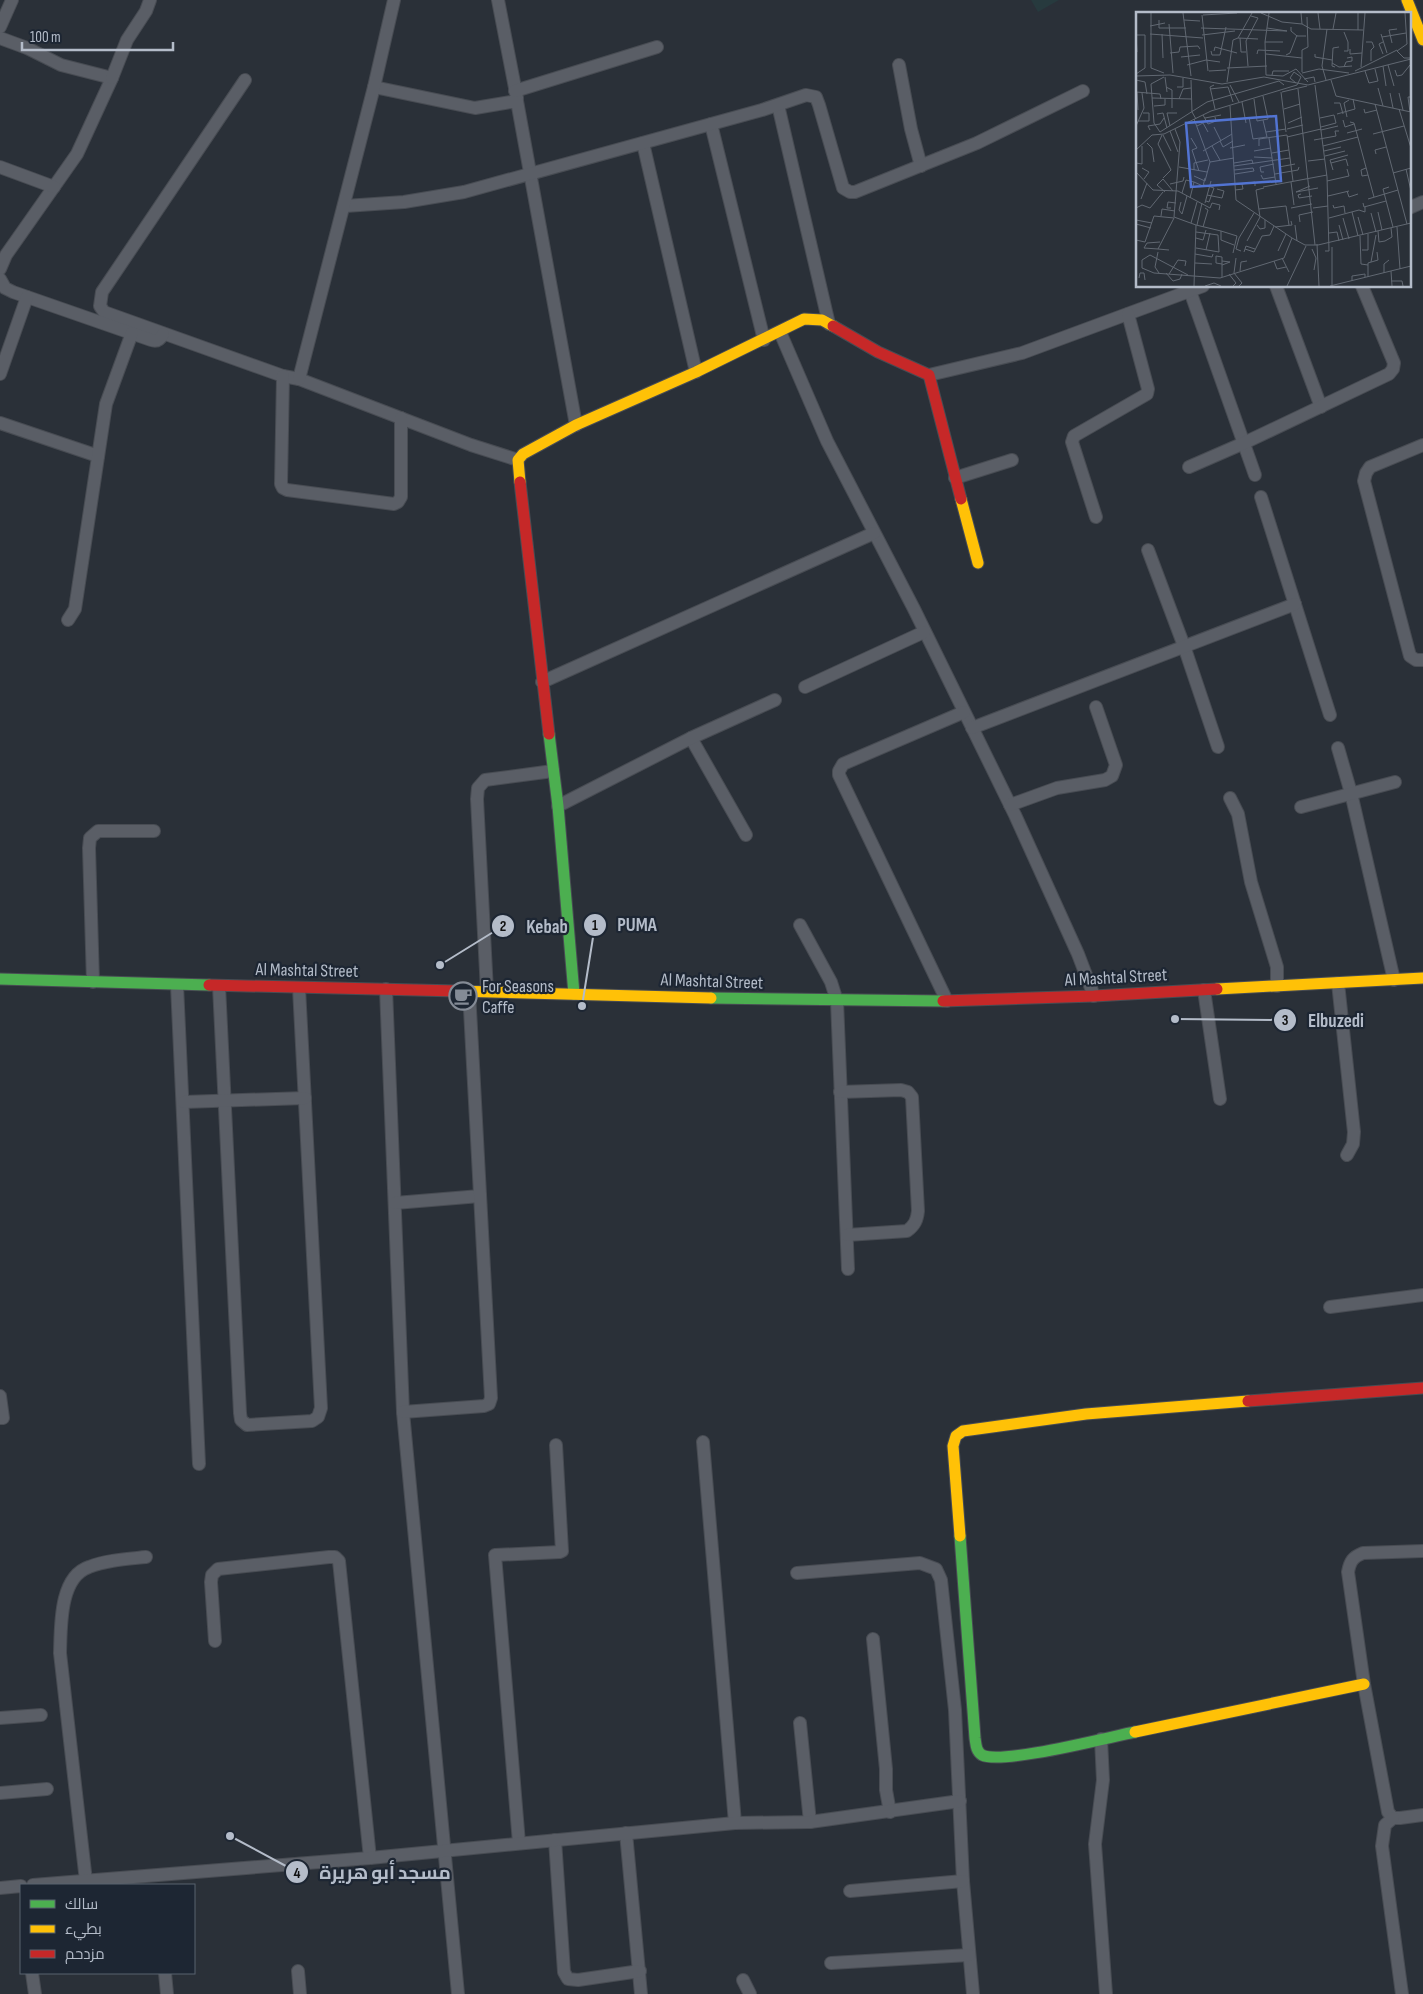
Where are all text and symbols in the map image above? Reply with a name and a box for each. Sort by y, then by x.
inset map [1136,12,1410,288]
scale bar [22,20,174,52]
text: 100 m [30,28,61,47]
callout: PUMA [582,908,667,942]
callout: Kebab [491,909,577,943]
text: PUMA [617,914,658,937]
text: Kebab [526,916,568,939]
text: 1 [592,916,598,935]
text: 2 [500,917,506,936]
street label: Al Mashtal Street [255,959,359,982]
street label: Al Mashtal Street [1063,964,1168,991]
street label: Al Mashtal Street [659,969,764,994]
place label: For Seasons Caffe [482,976,554,1018]
cafe icon: For Seasons Caffe [448,981,478,1011]
callout: Elbuzedi [1273,1003,1373,1037]
text: Elbuzedi [1308,1010,1364,1033]
text: 3 [1282,1011,1289,1030]
callout: مسجد أبو هريرة [284,1855,461,1889]
text: مسجد أبو هريرة [319,1859,451,1885]
text: 4 [294,1864,301,1883]
legend [20,1884,195,1974]
text: سالك [65,1895,98,1914]
text: بطيء [65,1920,102,1941]
text: مزدحم [65,1945,105,1964]

